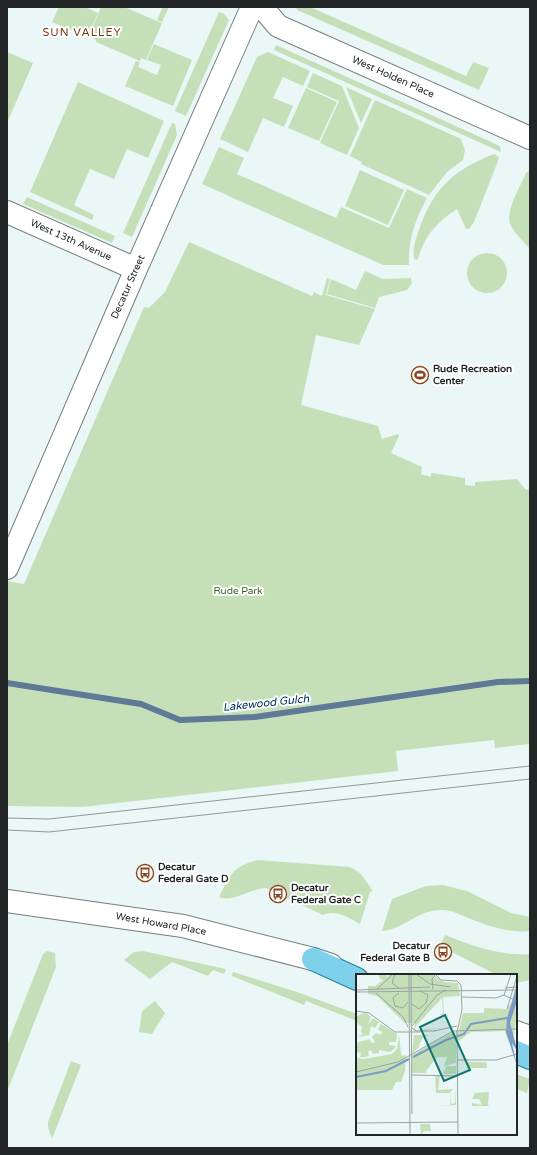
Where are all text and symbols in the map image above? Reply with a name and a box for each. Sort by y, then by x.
district label: SUN VALLEY [43,26,121,39]
street label: West Holden Place [350,53,436,101]
street label: West 13th Avenue [29,217,114,263]
street label: Decatur Street [109,253,148,321]
place label: Rude Recreation Center [433,363,512,387]
sports icon: Rude Recreation Center [410,365,430,385]
park label: Rude Park [213,585,263,597]
water label: Lakewood Gulch [222,692,310,714]
place label: Decatur Federal Gate D [158,861,229,885]
bus stop icon: Decatur Federal Gate D [135,863,155,883]
place label: Decatur Federal Gate C [291,882,361,906]
bus stop icon: Decatur Federal Gate C [268,884,288,904]
street label: West Howard Place [115,910,208,938]
place label: Decatur Federal Gate B [360,940,430,964]
bus stop icon: Decatur Federal Gate B [433,942,453,962]
inset map [356,974,517,1135]

